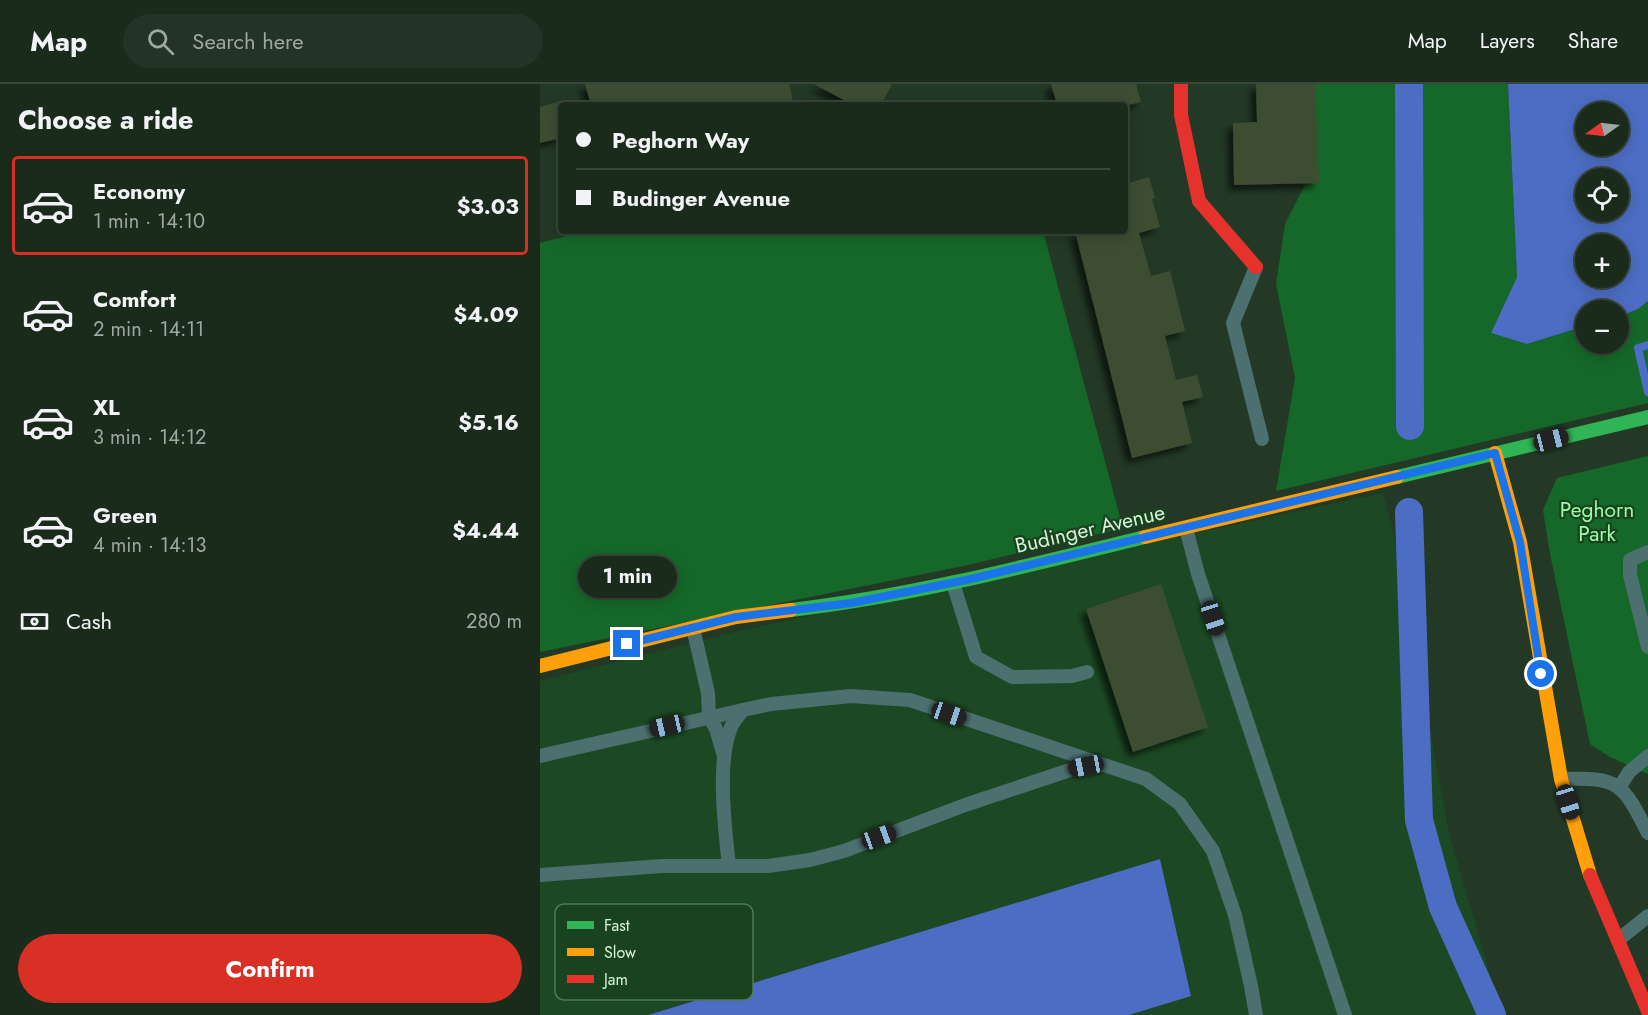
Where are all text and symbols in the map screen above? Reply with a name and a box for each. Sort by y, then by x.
search box [123,14,543,68]
text: Map [30,21,87,62]
icon: search [144,25,177,58]
text: Search here [192,25,304,57]
text: Map [1408,26,1447,56]
text: Layers [1480,26,1535,56]
text: Share [1568,26,1618,56]
text: Choose a ride [18,100,193,139]
north arrow [1575,102,1629,156]
map controls [1575,102,1629,354]
text: Peghorn Way [612,124,749,156]
button: locate [1575,168,1629,222]
text: Economy [93,175,185,207]
icon: car [21,179,75,233]
text: Budinger Avenue [612,182,790,214]
text: $3.03 [457,190,519,222]
text: 1 min · 14:10 [93,207,205,236]
button: + [1575,234,1629,288]
text: Comfort [93,283,176,315]
icon: car [21,287,75,341]
text: $4.09 [454,298,519,330]
button: − [1575,300,1629,354]
text: 2 min · 14:11 [93,315,204,344]
text: XL [93,391,120,423]
icon: car [21,395,75,449]
text: $5.16 [458,406,519,438]
text: 3 min · 14:12 [93,423,206,452]
car [1531,427,1571,453]
park label: Peghorn Park [1560,495,1634,549]
street label: Budinger Avenue [1012,497,1168,561]
text: Green [93,499,157,531]
icon: car [21,503,75,557]
text: $4.44 [452,514,519,546]
text: 4 min · 14:13 [93,531,207,560]
callout: 1 min [578,557,676,599]
text: 1 min [603,562,652,591]
car [1199,598,1227,638]
icon: cash [18,605,51,638]
text: Cash [66,605,112,637]
text: 280 m [466,607,522,636]
route end [613,630,640,657]
route start [1527,660,1554,687]
car [929,700,969,728]
car [647,713,687,739]
car [1067,754,1105,778]
car [1554,782,1582,822]
car [859,822,899,852]
legend [555,904,753,1000]
text: Fast [604,914,630,937]
button: Confirm [18,934,522,1003]
text: Slow [604,941,636,964]
text: Jam [602,968,628,991]

